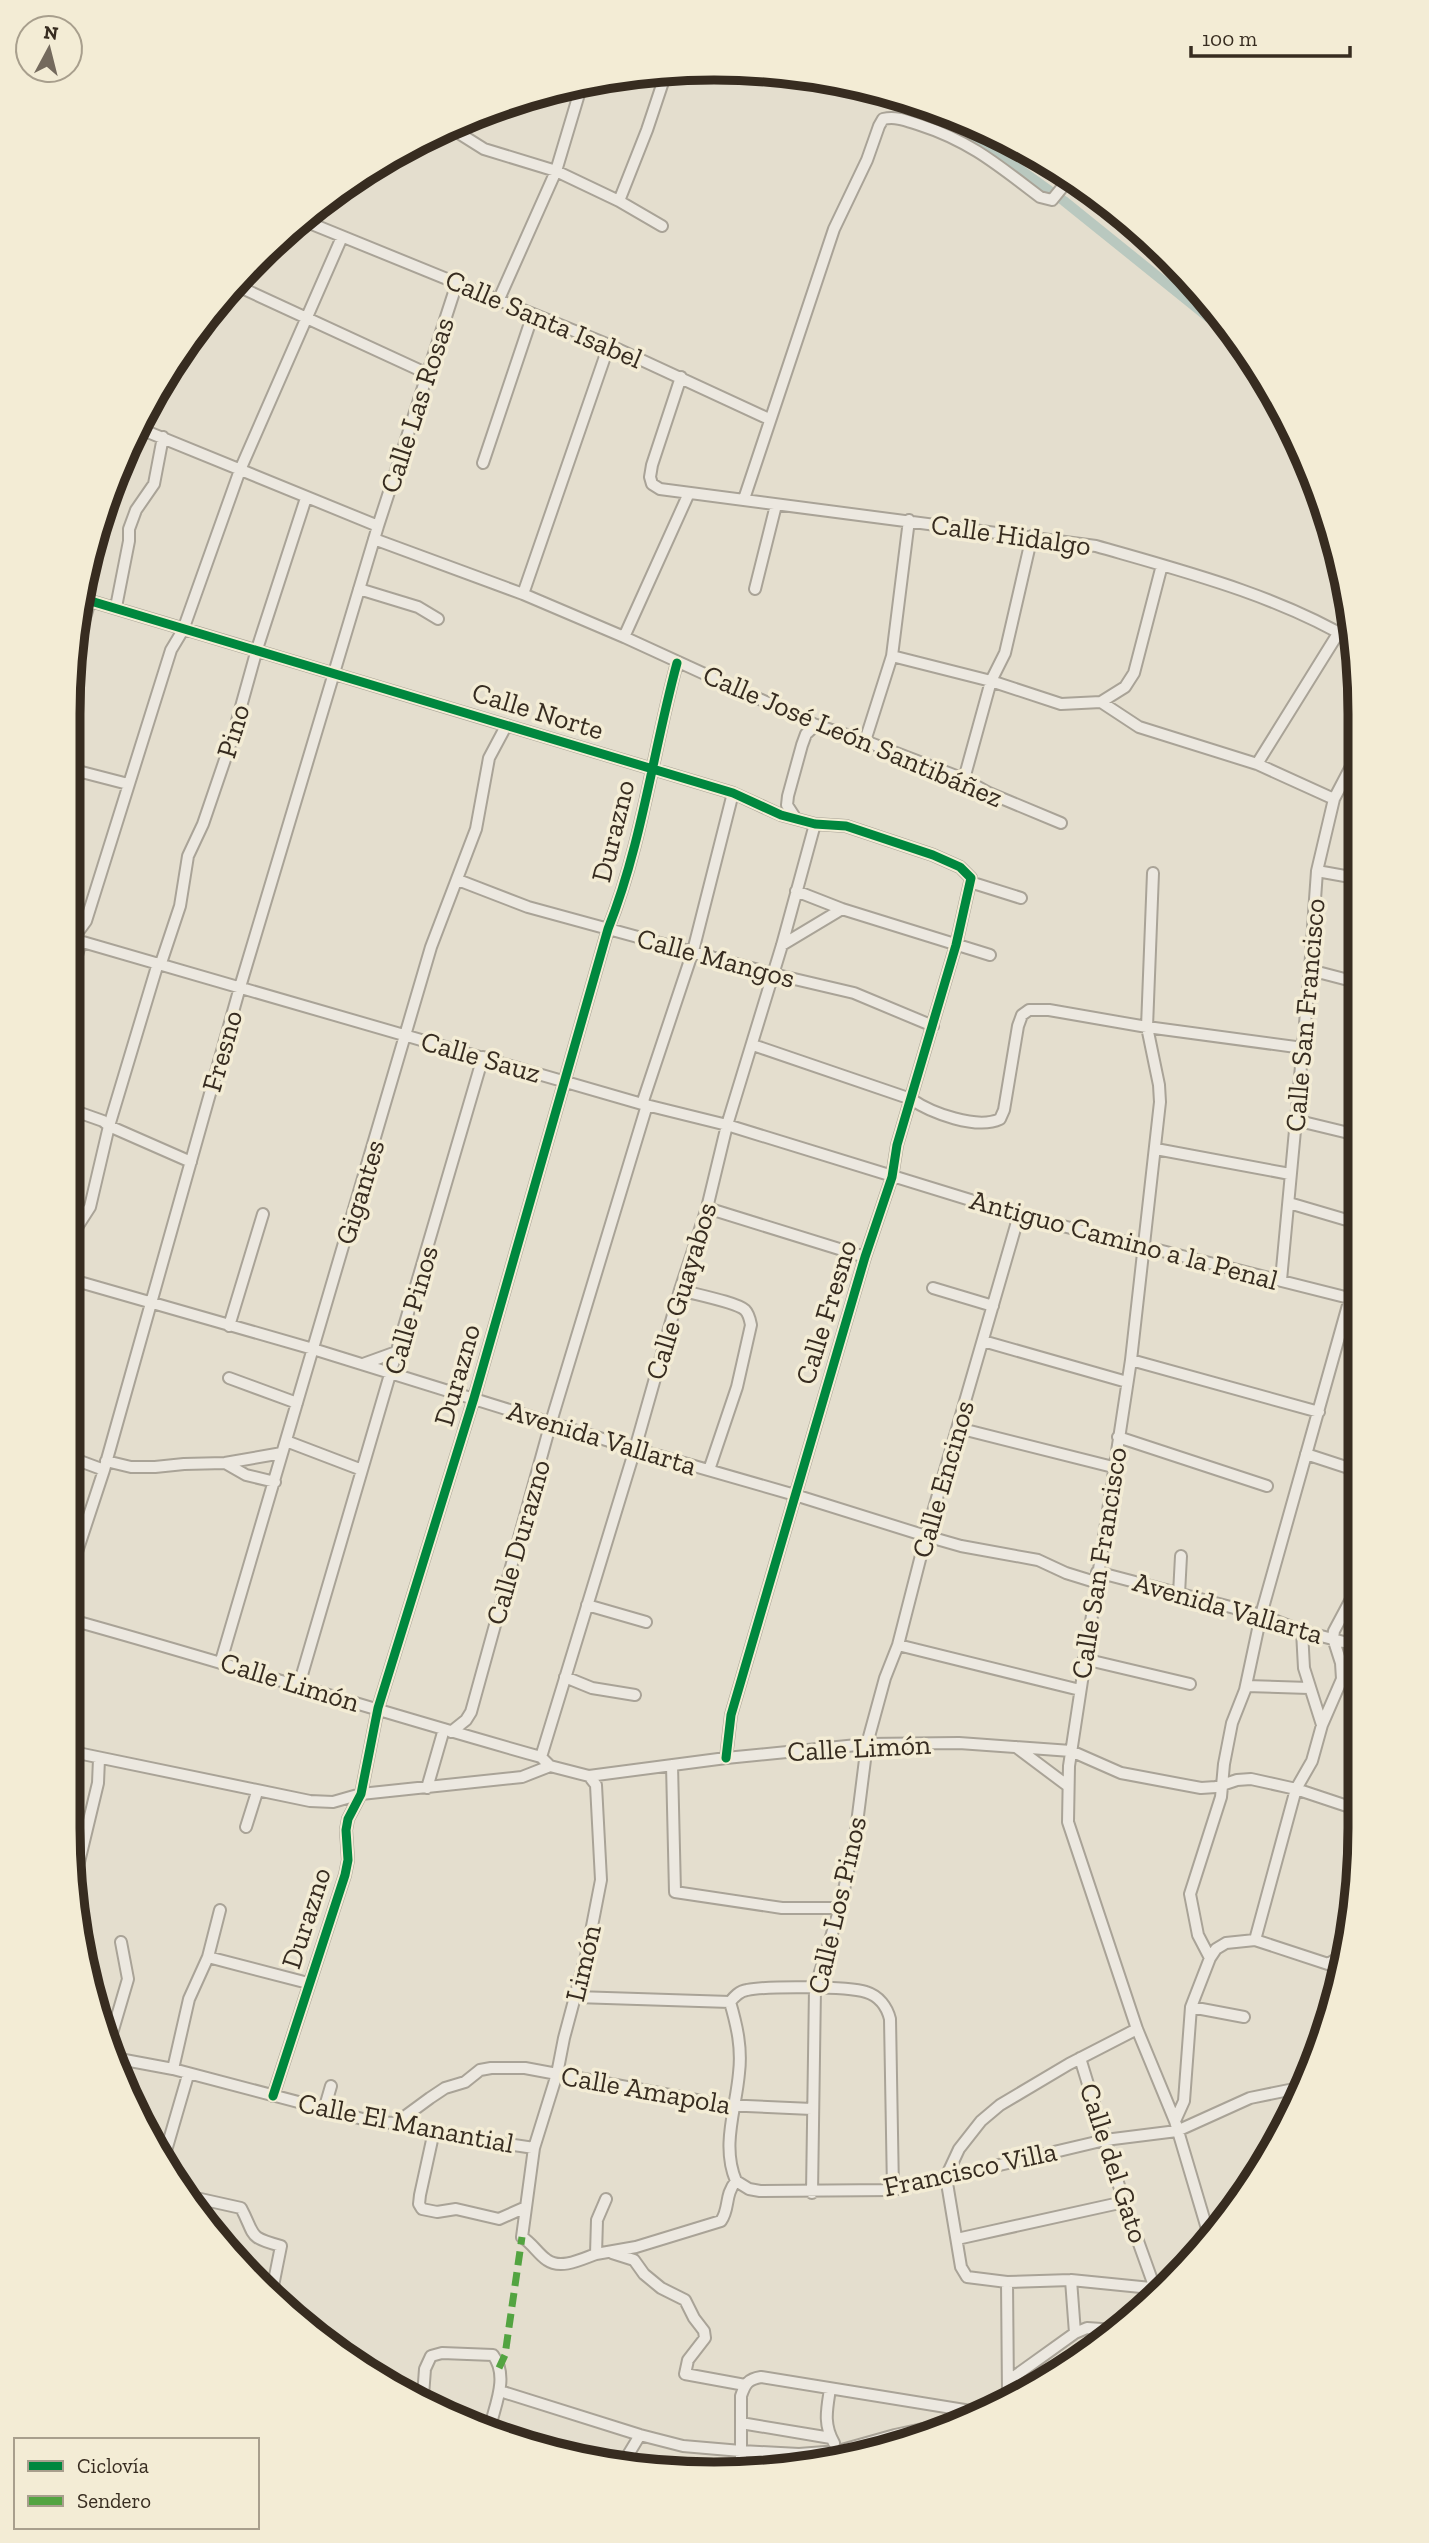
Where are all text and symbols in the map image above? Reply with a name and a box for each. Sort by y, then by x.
north arrow [14,14,84,84]
scale bar [1191,14,1350,58]
text: N [42,20,60,45]
text: 100 m [1202,26,1257,51]
street label: Calle Santa Isabel [440,263,648,375]
street label: Calle Las Rosas [373,313,461,497]
street label: Calle Hidalgo [929,507,1093,563]
street label: Calle José León Santibáñez [698,658,1008,814]
street label: Calle Norte [468,675,608,747]
street label: Pino [209,700,257,762]
street label: Durazno [584,776,642,886]
street label: Calle San Francisco [1278,897,1332,1133]
street label: Calle Mangos [633,921,799,995]
street label: Fresno [195,1006,249,1096]
street label: Calle Sauz [417,1024,545,1090]
street label: Gigantes [328,1136,392,1248]
street label: Antiguo Camino a la Penal [966,1183,1282,1297]
street label: Calle Guayabos [638,1198,724,1384]
street label: Calle Fresno [788,1236,864,1388]
street label: Calle Pinos [377,1242,445,1378]
street label: Durazno [427,1320,487,1430]
street label: Avenida Vallarta [503,1394,701,1483]
street label: Calle Encinos [905,1397,981,1561]
street label: Calle San Francisco [1064,1445,1134,1681]
street label: Calle Durazno [479,1456,557,1628]
street label: Avenida Vallarta [1129,1565,1327,1651]
street label: Calle Limón [216,1645,364,1719]
street label: Calle Limón [786,1728,932,1768]
street label: Calle Los Pinos [801,1813,873,1997]
street label: Durazno [274,1863,338,1973]
street label: Limón [558,1921,608,2005]
street label: Calle Amapola [559,2059,734,2121]
street label: Calle del Gato [1073,2079,1155,2247]
street label: Calle El Manantial [295,2086,517,2160]
street label: Francisco Villa [880,2134,1060,2203]
legend [14,2438,259,2529]
text: Ciclovía [77,2453,149,2478]
text: Sendero [77,2488,151,2513]

